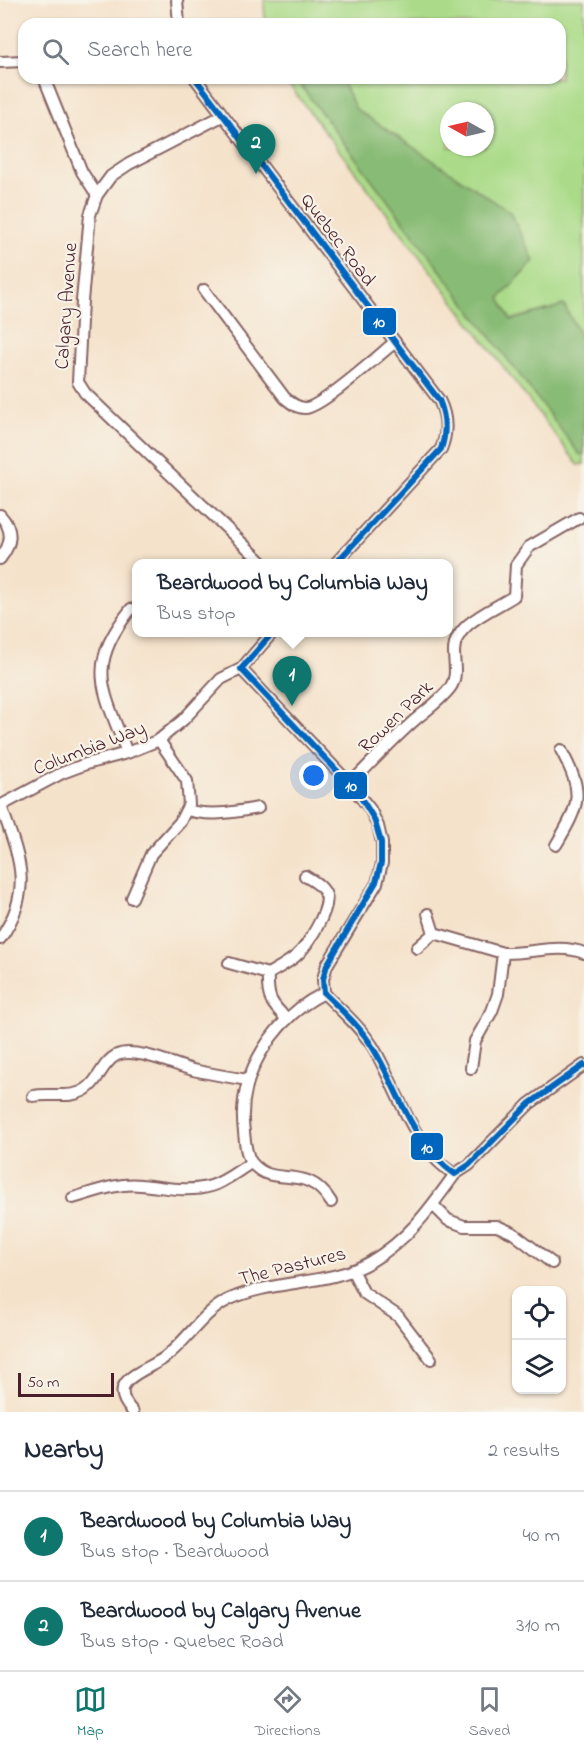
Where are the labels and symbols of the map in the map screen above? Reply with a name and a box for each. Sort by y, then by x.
north arrow [440,102,494,156]
pin: 2 [236,124,276,174]
street label: Quebec Road [292,188,382,293]
street label: Calgary Avenue [49,242,87,371]
line badge: 10 [362,307,397,336]
text: 10 [373,311,385,335]
pin: 1 [272,656,312,706]
street label: Rowen Park [353,674,441,761]
street label: Columbia Way [29,715,150,784]
your location [299,761,328,790]
line badge: 10 [333,771,368,800]
text: 10 [345,775,357,799]
line badge: 10 [410,1132,444,1161]
text: 10 [421,1137,433,1161]
street label: The Pastures [236,1240,349,1295]
scale bar [18,1370,114,1398]

